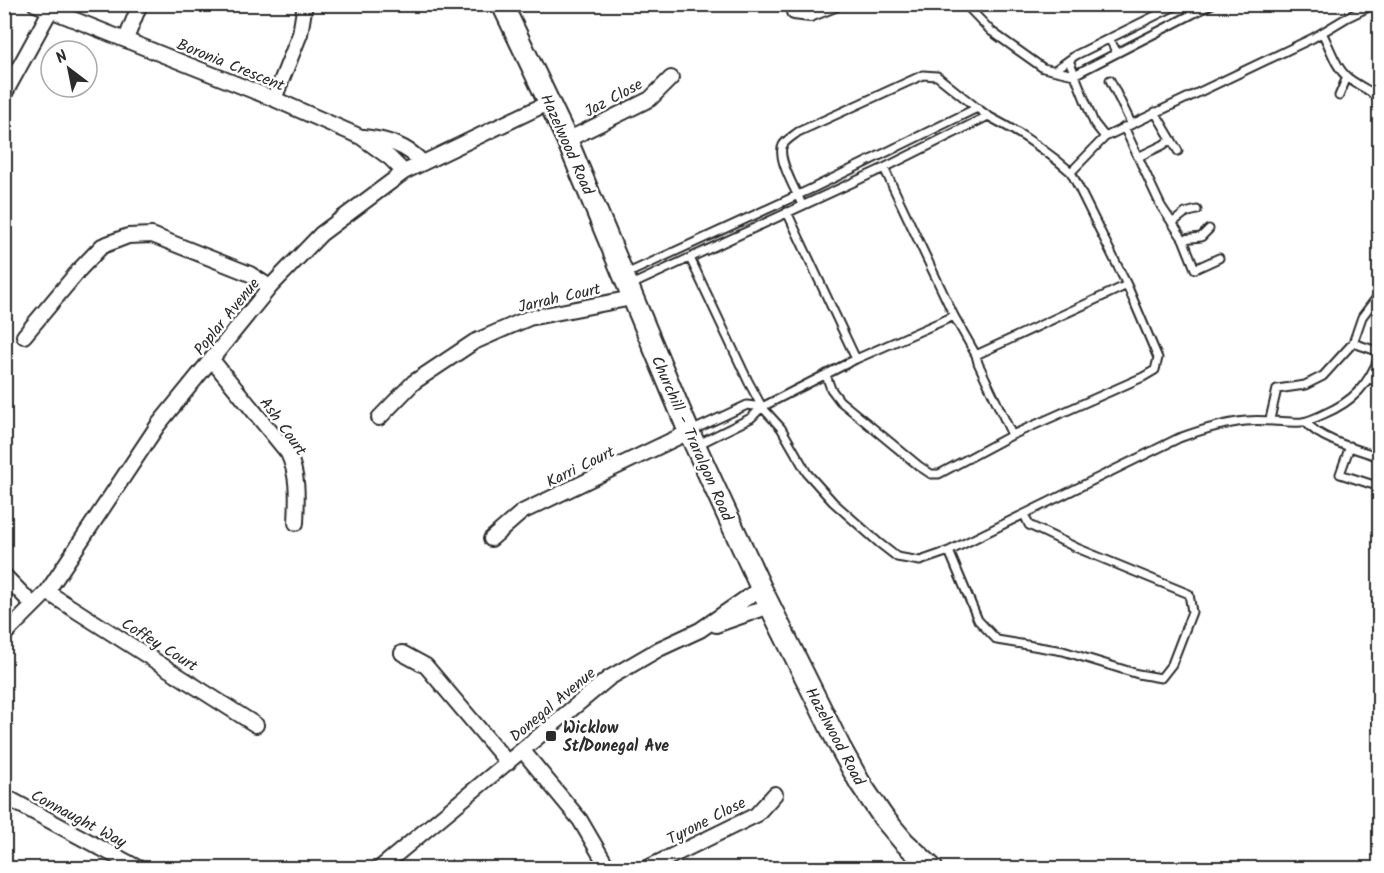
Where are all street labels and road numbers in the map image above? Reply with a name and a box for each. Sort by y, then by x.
street label: Boronia Crescent [173,32,289,99]
street label: Jaz Close [580,72,647,124]
street label: Hazelwood Road [533,90,600,200]
street label: Poplar Avenue [188,273,266,361]
street label: Jarrah Court [516,277,604,320]
street label: Churchill - Traralgon Road [644,352,740,526]
street label: Ash Court [253,392,313,462]
street label: Karri Court [542,440,620,495]
street label: Coffey Court [116,612,203,679]
street label: Donegal Avenue [504,662,602,749]
street label: Hazelwood Road [798,683,872,791]
street label: Connaught Way [26,784,131,855]
street label: Tyrone Close [663,791,750,852]

